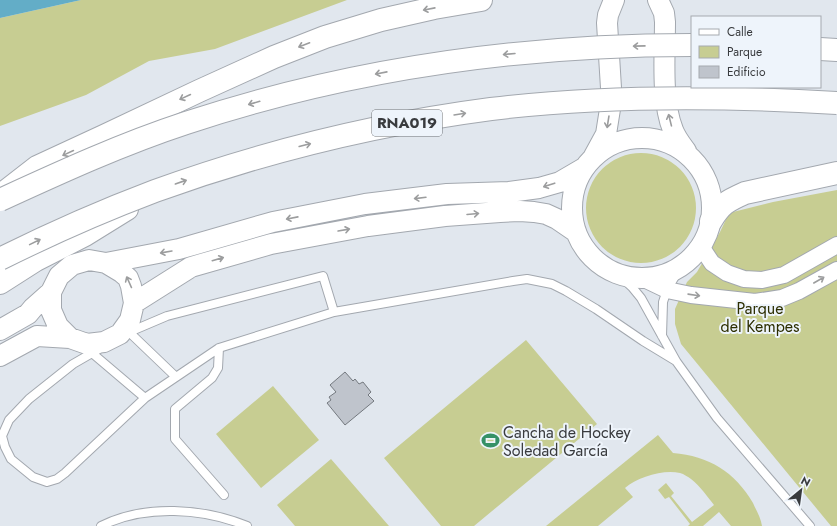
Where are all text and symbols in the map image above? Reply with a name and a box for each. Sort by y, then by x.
one-way arrow [423,5,436,13]
legend [691,16,821,88]
text: Calle [727,23,753,41]
one-way arrow [299,42,311,50]
one-way arrow [633,42,646,50]
text: Parque [727,43,762,61]
one-way arrow [503,51,516,58]
text: Edificio [727,63,766,81]
one-way arrow [375,70,388,78]
one-way arrow [180,94,192,101]
one-way arrow [248,100,261,107]
road number: RNA019 [372,110,442,136]
one-way arrow [453,110,466,118]
one-way arrow [666,114,673,127]
one-way arrow [604,115,612,128]
one-way arrow [299,140,312,148]
one-way arrow [62,150,74,157]
one-way arrow [174,178,187,185]
one-way arrow [543,182,556,189]
one-way arrow [414,194,427,201]
one-way arrow [466,210,479,218]
one-way arrow [286,214,299,222]
one-way arrow [337,226,350,234]
one-way arrow [29,238,41,245]
one-way arrow [160,248,173,256]
one-way arrow [211,255,224,262]
one-way arrow [812,276,824,284]
one-way arrow [125,277,132,289]
one-way arrow [687,291,700,299]
park label: Parque del Kempes [721,297,799,338]
place label: Cancha de Hockey Soledad García [503,421,631,462]
sports icon: Cancha de Hockey Soledad García [480,431,500,451]
north arrow [781,470,821,510]
text: N [798,472,814,490]

